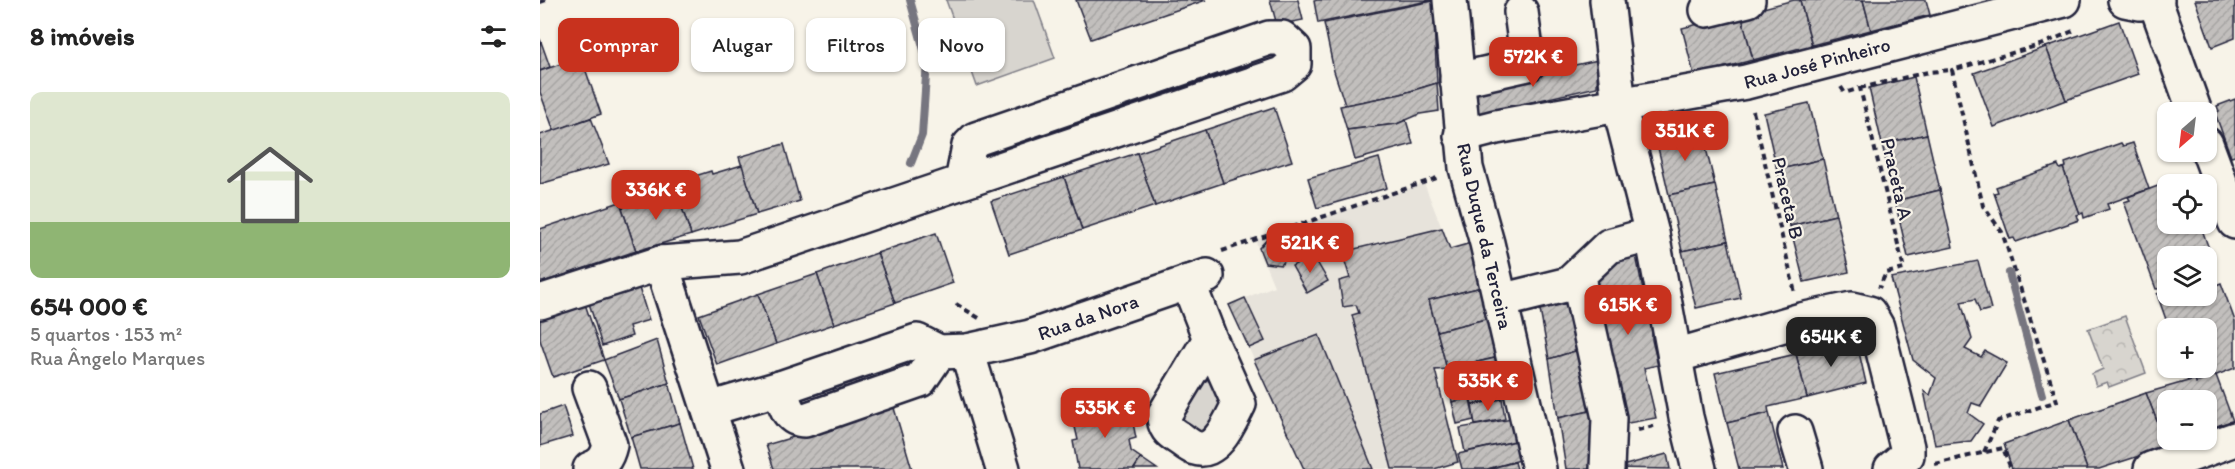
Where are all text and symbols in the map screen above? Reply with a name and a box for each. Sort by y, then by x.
chip: Comprar [558,18,679,72]
chip: Alugar [691,18,794,72]
chip: Filtros [806,18,906,72]
chip: Novo [918,18,1005,72]
text: 8 imóveis [30,20,135,52]
icon: filters [477,20,510,53]
street label: Rua José Pinheiro [1741,32,1893,94]
pin: 572K € [1484,37,1582,88]
text: 572K € [1503,44,1563,68]
north arrow [2157,102,2217,162]
map controls [2157,102,2217,450]
pin: 351K € [1636,111,1734,162]
text: 351K € [1655,118,1715,142]
icon: home [216,131,324,239]
street label: Praceta A [1876,136,1918,223]
street label: Rua Duque da Terceira [1452,140,1518,332]
street label: Praceta B [1767,155,1809,242]
pin: 336K € [607,170,705,221]
button: locate [2157,174,2217,234]
text: 336K € [625,177,687,201]
pin: 521K € [1261,223,1359,274]
text: 521K € [1281,230,1340,254]
button: layers [2157,246,2217,306]
pin: 615K € [1579,285,1677,336]
street label: Rua da Nora [1035,289,1141,345]
text: 654 000 € [30,290,148,322]
text: 615K € [1598,292,1658,316]
pin: 654K € [1782,317,1880,368]
button: + [2157,318,2217,378]
text: 5 quartos · 153 m² [30,322,182,346]
text: 654K € [1800,324,1862,348]
text: Rua Ângelo Marques [30,346,205,370]
pin: 535K € [1439,361,1537,412]
text: 535K € [1458,368,1518,392]
pin: 535K € [1056,388,1154,439]
button: − [2157,390,2217,450]
text: 535K € [1075,395,1135,419]

